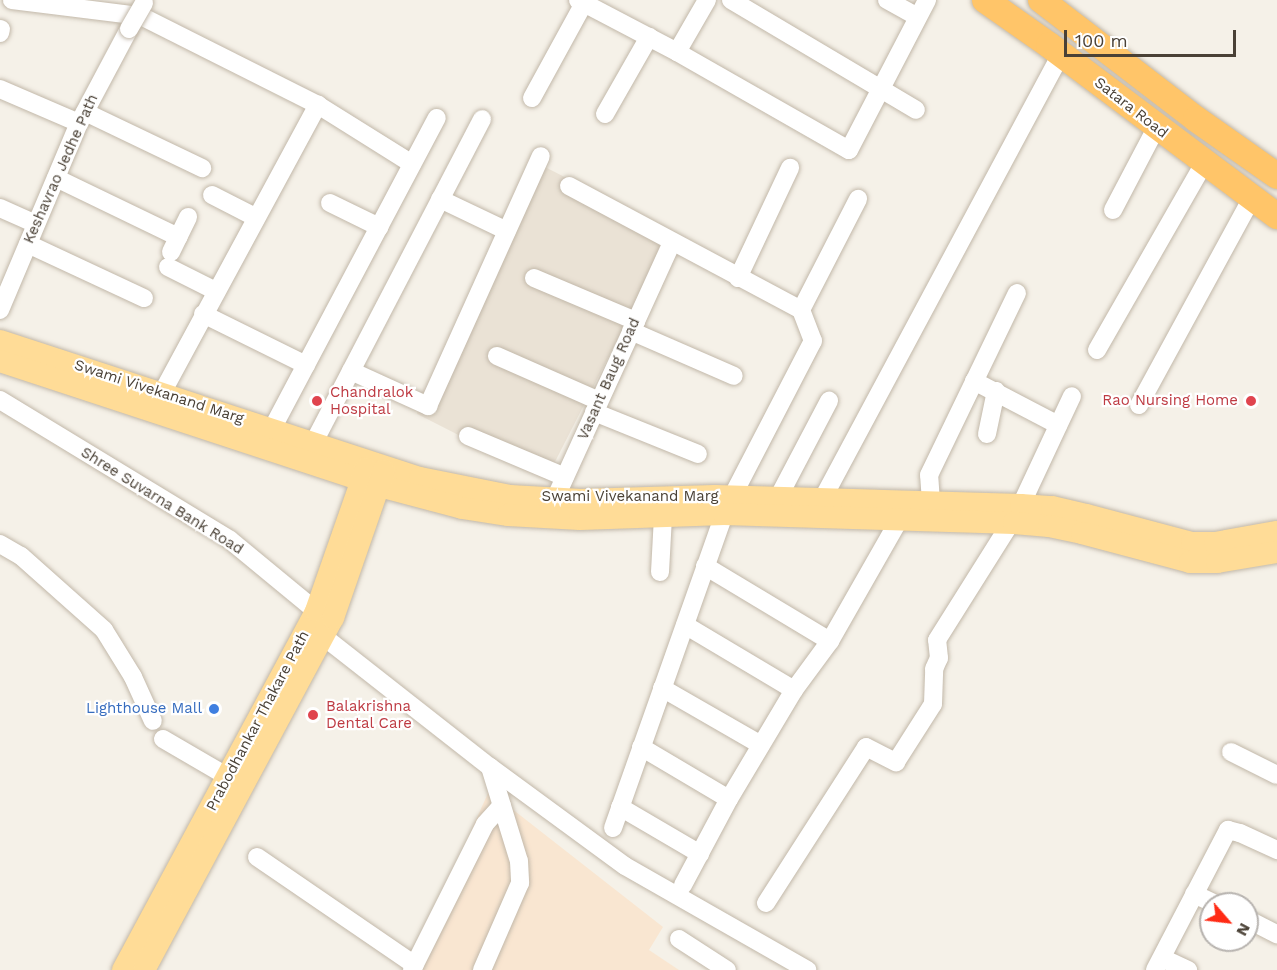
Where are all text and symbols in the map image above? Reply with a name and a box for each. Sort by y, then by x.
scale bar [1067,18,1240,56]
text: 100 m [1075,30,1128,51]
street label: Satara Road [1091,74,1171,142]
street label: Keshavrao Jedhe Path [20,91,102,247]
street label: Vasant Baug Road [574,315,644,443]
street label: Swami Vivekanand Marg [72,356,246,428]
place label: Chandralok Hospital [330,383,413,418]
marker: Chandralok Hospital [308,392,326,410]
place label: Rao Nursing Home [1102,392,1238,410]
marker: Rao Nursing Home [1242,392,1260,410]
street label: Shree Suvarna Bank Road [77,443,247,559]
street label: Swami Vivekanand Marg [541,488,719,506]
street label: Prabodhankar Thakare Path [203,627,313,815]
place label: Balakrishna Dental Care [326,697,412,732]
place label: Lighthouse Mall [86,700,202,718]
marker: Lighthouse Mall [207,702,221,716]
marker: Balakrishna Dental Care [304,706,322,724]
north arrow [1199,892,1259,952]
text: N [1232,920,1255,939]

